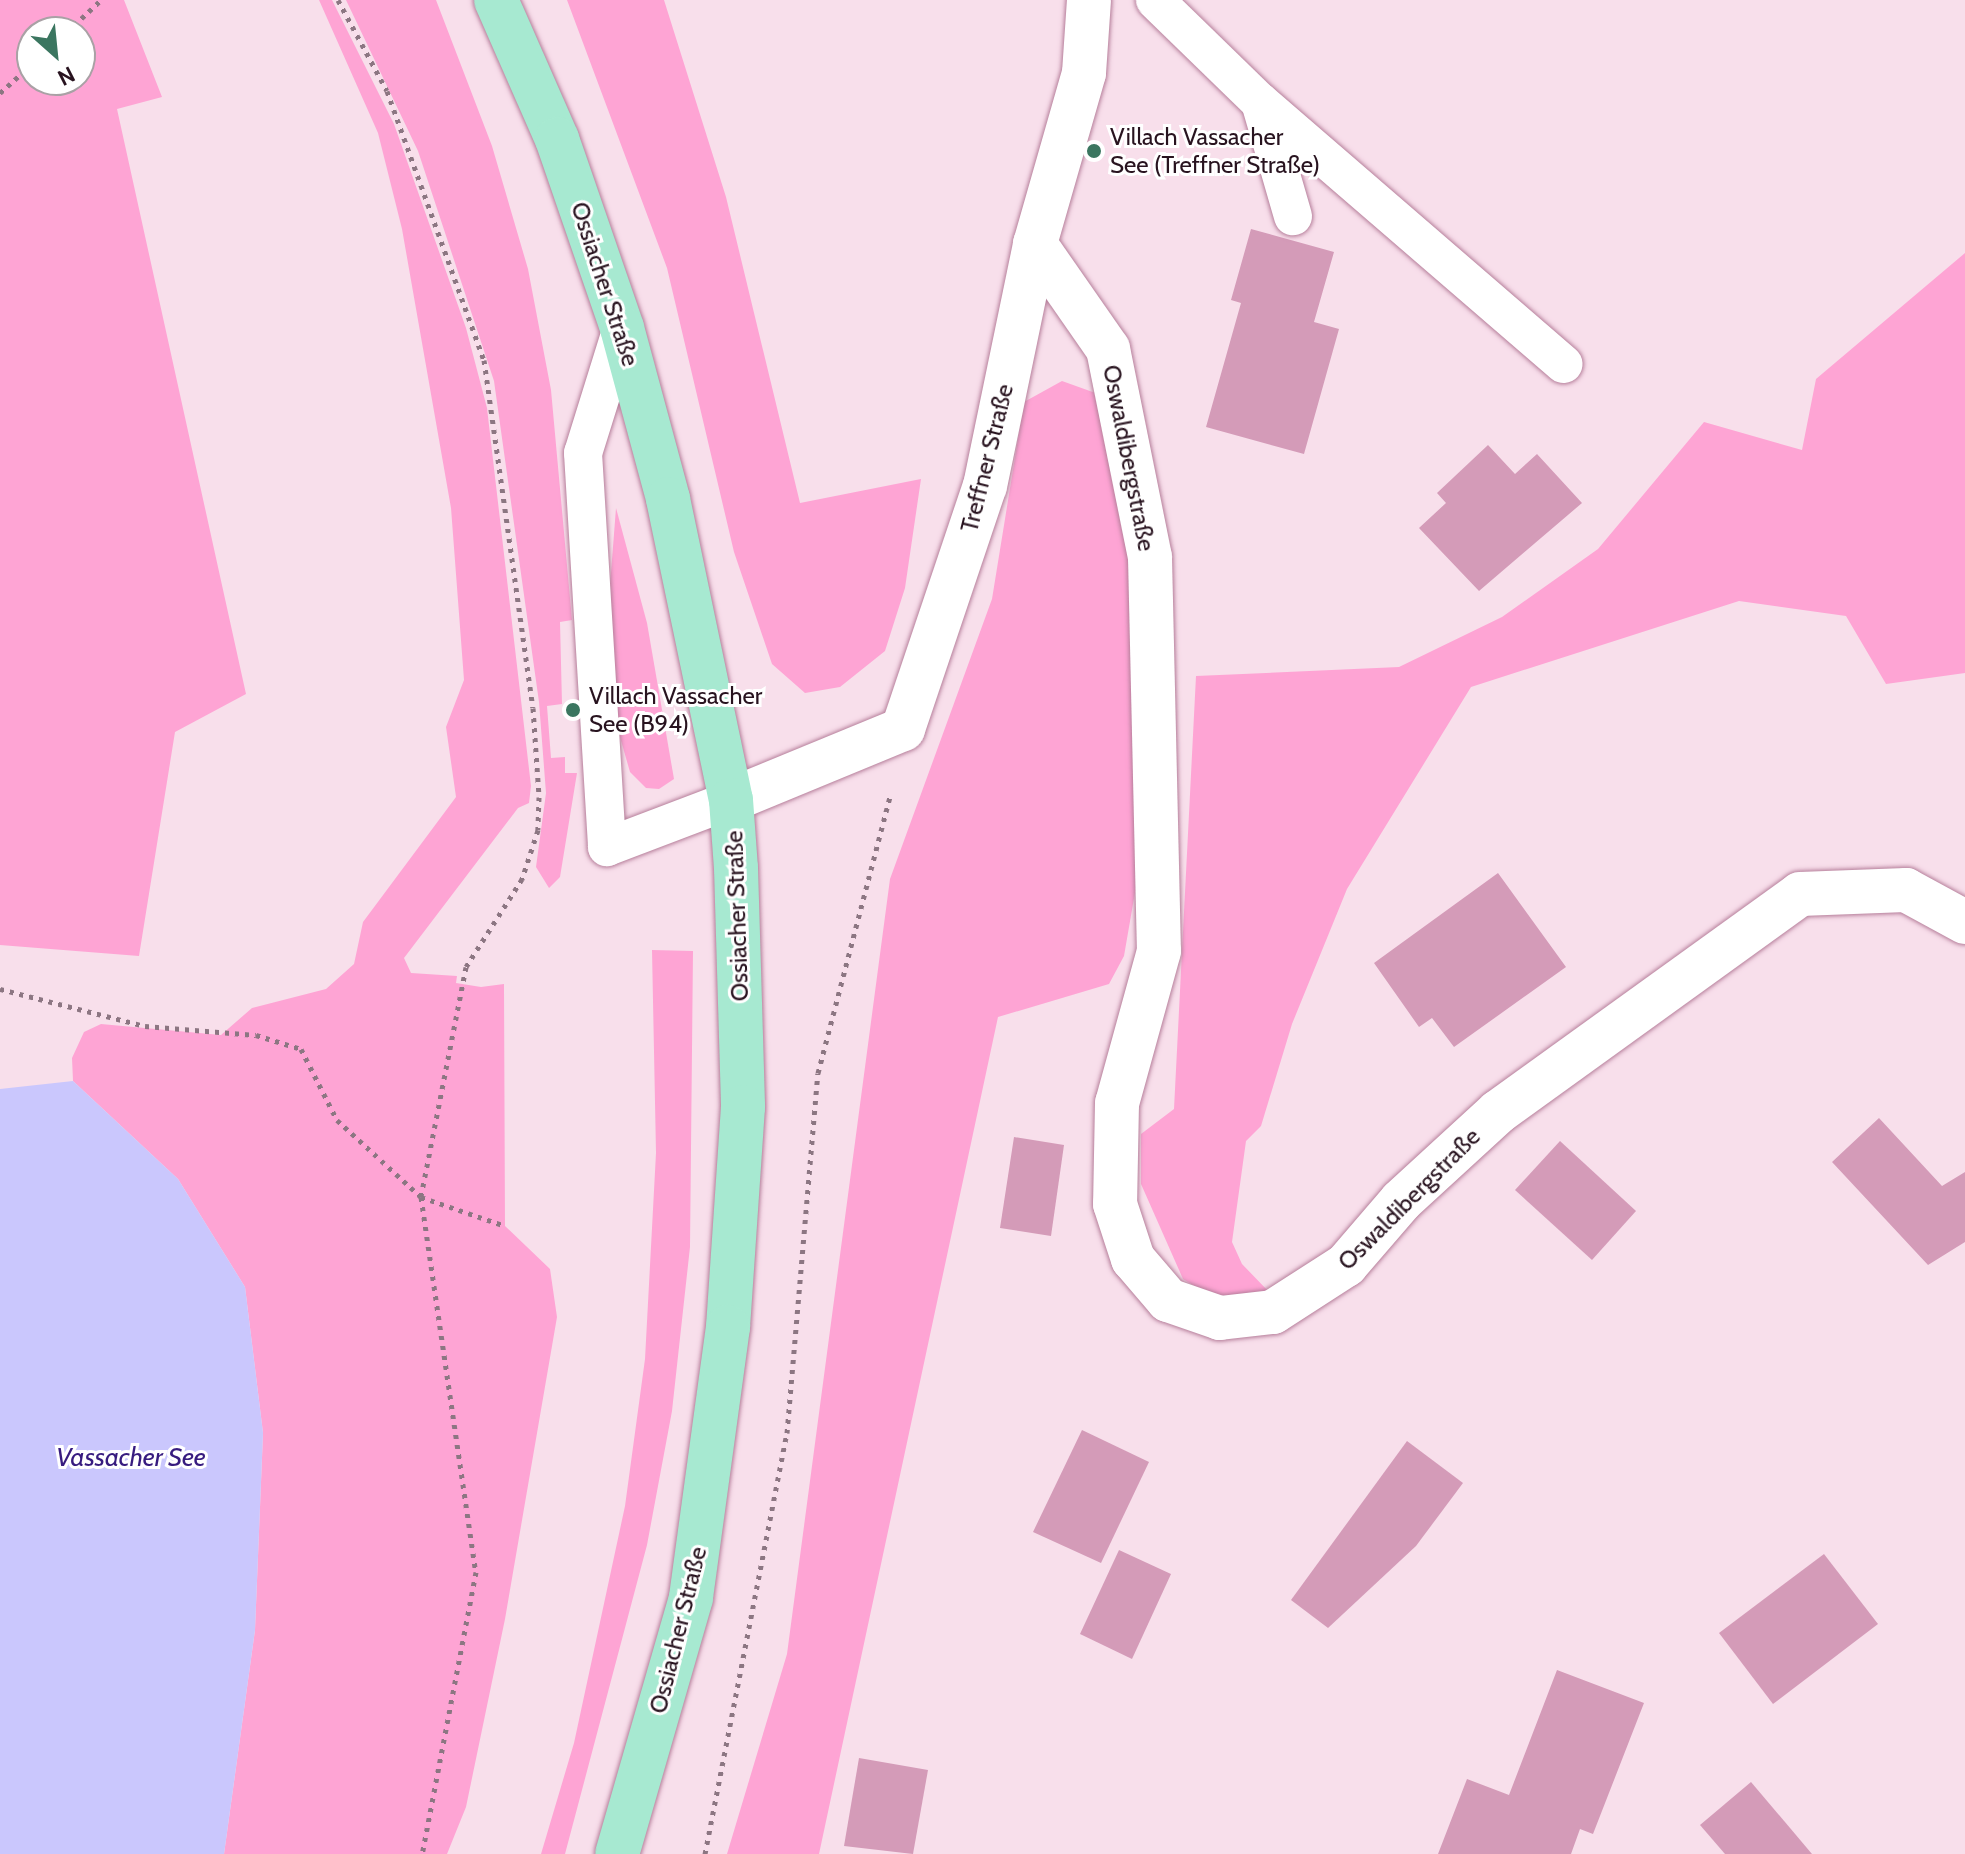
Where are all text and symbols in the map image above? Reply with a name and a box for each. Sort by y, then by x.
north arrow [16,16,96,96]
text: N [53,60,79,92]
place label: Villach Vassacher See (Treffner Straße) [1110,123,1320,179]
marker: Villach Vassacher See (Treffner Straße) [1085,142,1103,160]
street label: Ossiacher Straße [565,198,645,370]
street label: Oswaldibergstraße [1097,362,1161,554]
street label: Treffner Straße [955,381,1019,535]
place label: Villach Vassacher See (B94) [589,682,762,738]
marker: Villach Vassacher See (B94) [564,701,582,719]
street label: Ossiacher Straße [720,830,754,1002]
street label: Oswaldibergstraße [1332,1122,1486,1276]
water label: Vassacher See [56,1442,206,1474]
street label: Ossiacher Straße [643,1544,713,1716]

